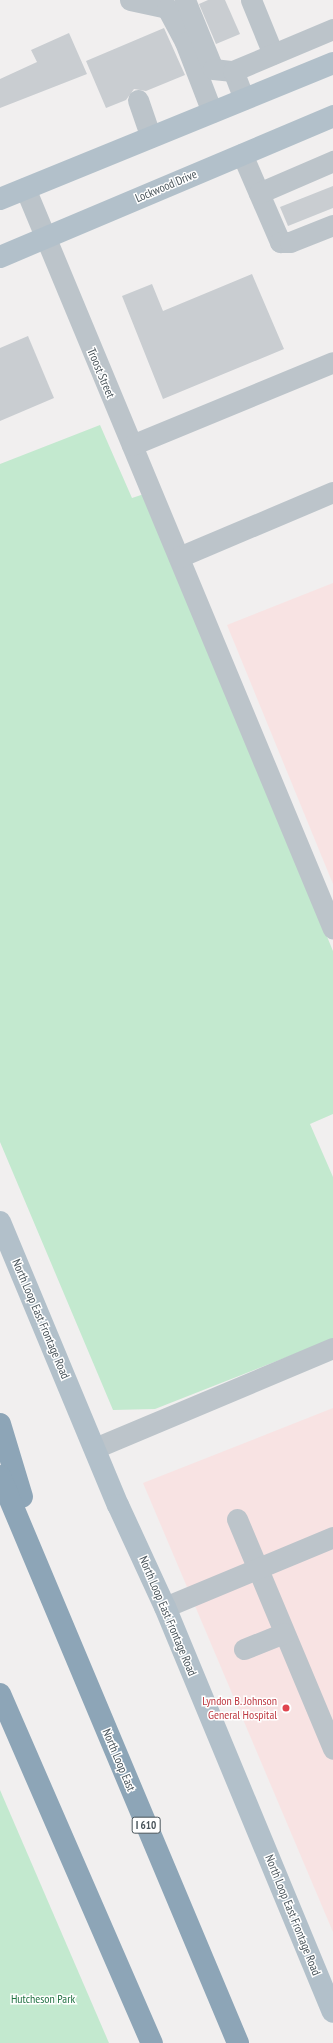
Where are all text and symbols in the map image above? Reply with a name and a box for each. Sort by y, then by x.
street label: Lockwood Drive [133,167,199,205]
street label: Troost Street [84,346,118,400]
street label: North Loop East Frontage Road [9,1257,73,1381]
street label: North Loop East Frontage Road [136,1554,200,1678]
place label: Lyndon B. Johnson General Hospital [202,1694,277,1722]
marker: Lyndon B. Johnson General Hospital [280,1702,292,1714]
street label: North Loop East [99,1727,139,1793]
road number: I 610 [131,1816,161,1834]
street label: North Loop East Frontage Road [262,1853,324,1977]
park label: Hutcheson Park [11,1992,75,2006]

